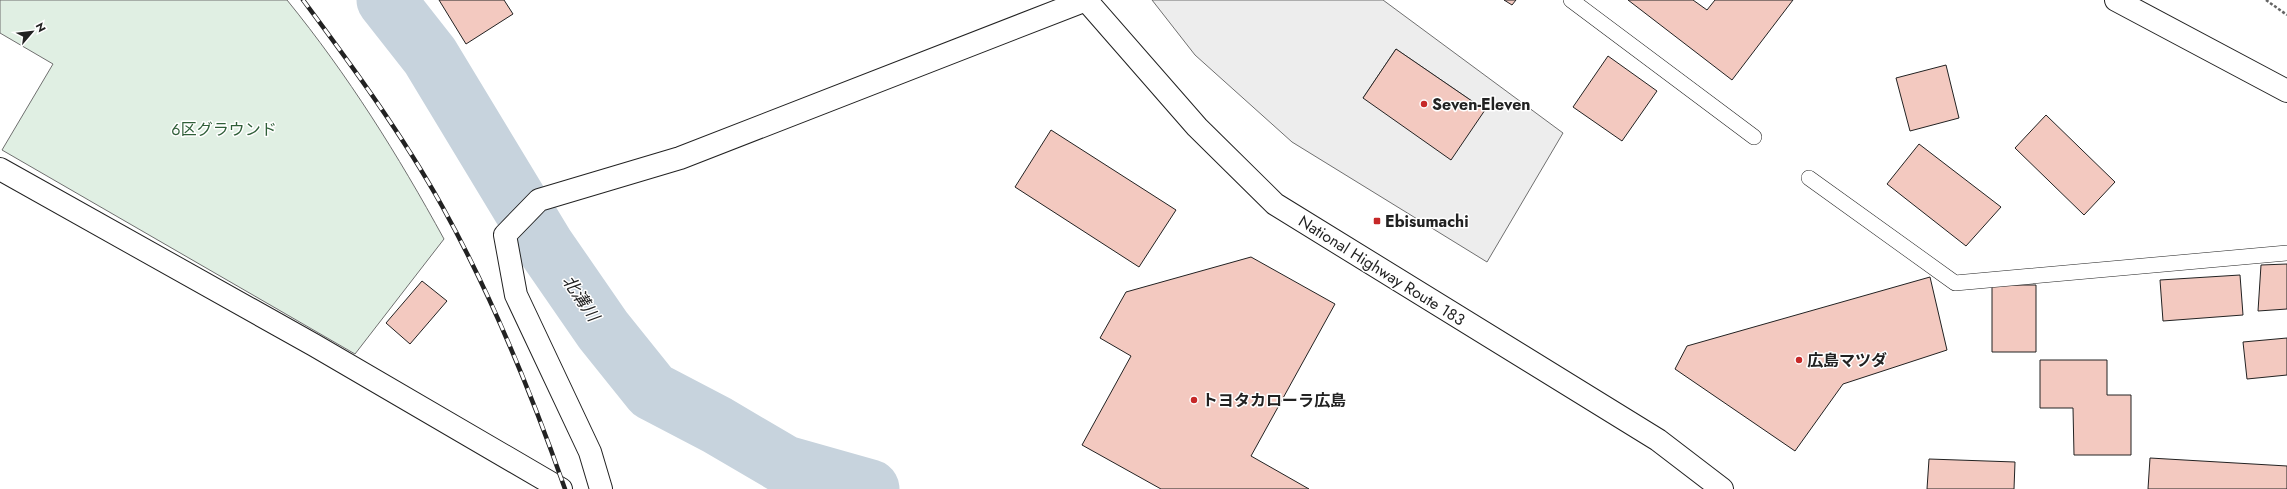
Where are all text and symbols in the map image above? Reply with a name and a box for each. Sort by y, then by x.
north arrow [12,12,52,52]
text: N [32,20,50,35]
place label: Seven-Eleven [1432,93,1531,116]
marker: Seven-Eleven [1419,99,1429,109]
park label: ６区グラウンド [171,118,277,141]
street label: National Highway Route 183 [1294,210,1470,331]
place label: Ebisumachi [1385,210,1469,233]
marker: Ebisumachi [1372,216,1382,226]
water label: 北溝川 [557,270,606,328]
place label: 広島マツダ [1807,349,1887,372]
marker: 広島マツダ [1794,355,1804,365]
place label: トヨタカローラ広島 [1202,389,1346,412]
marker: トヨタカローラ広島 [1189,395,1199,405]

